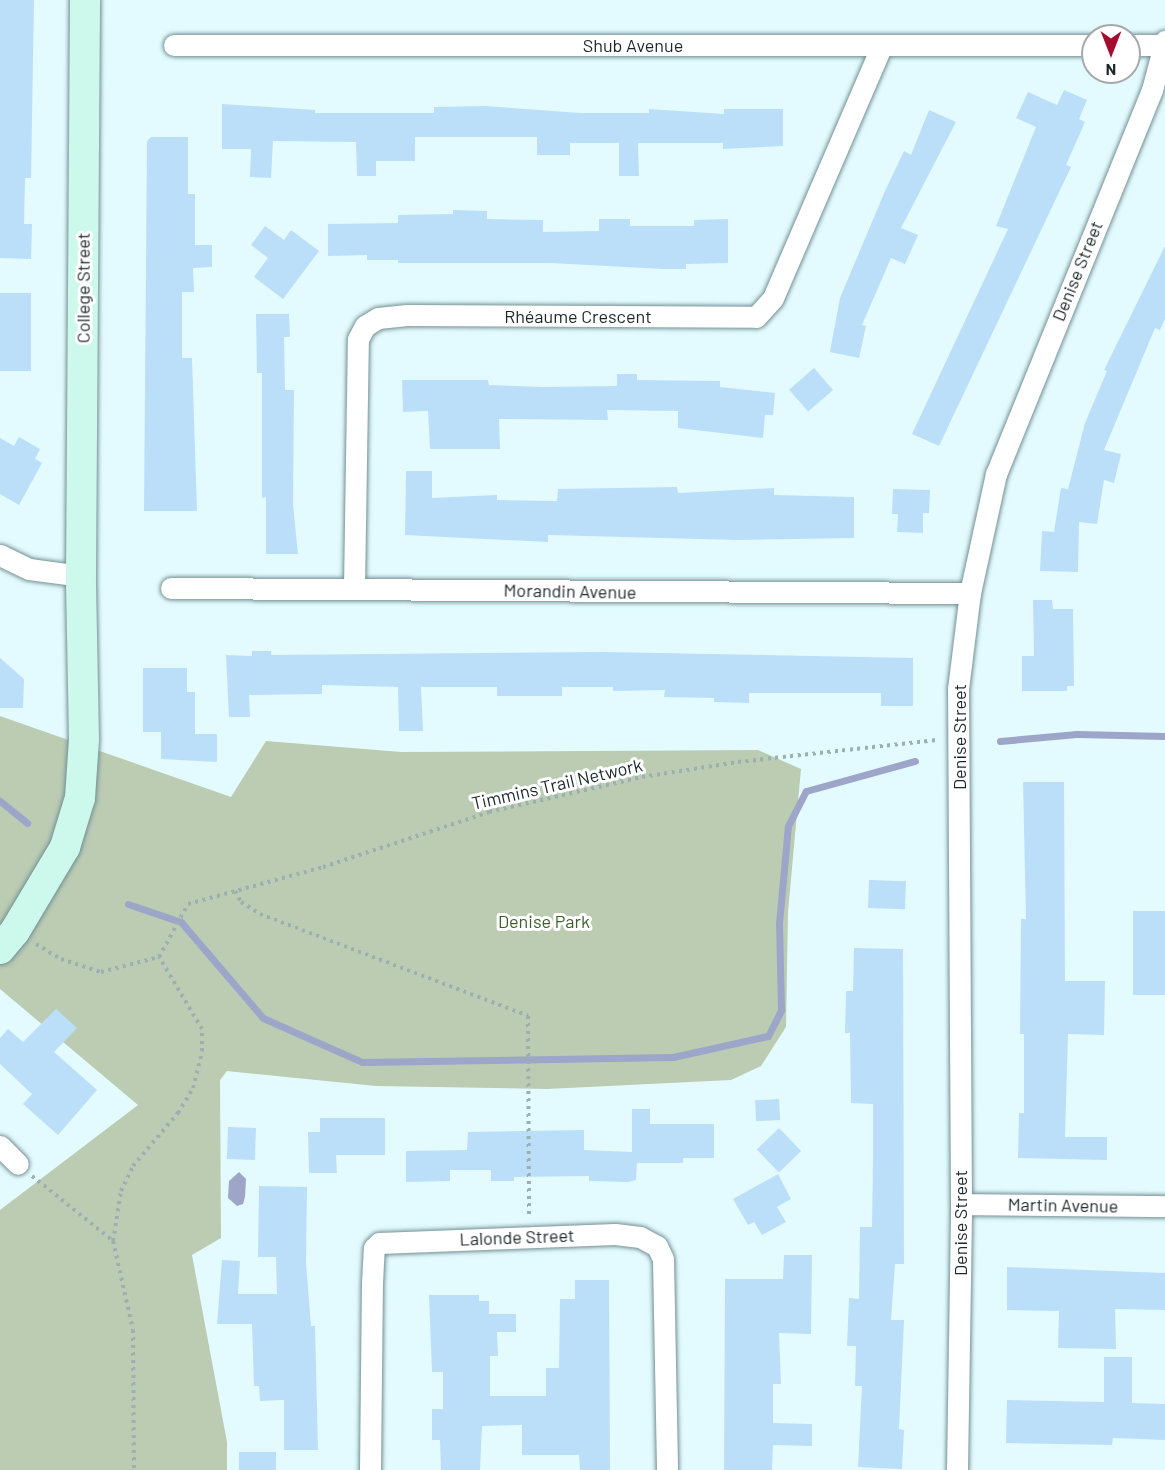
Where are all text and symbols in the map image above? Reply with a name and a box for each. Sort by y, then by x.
north arrow [1081,24,1141,84]
street label: Shub Avenue [583,34,683,56]
text: N [1106,61,1116,80]
street label: Denise Street [1047,218,1107,324]
street label: College Street [72,233,94,343]
street label: Rhéaume Crescent [504,305,652,327]
street label: Morandin Avenue [503,579,637,603]
street label: Denise Street [948,684,970,790]
street label: Timmins Trail Network [470,754,644,814]
park label: Denise Park [498,910,590,932]
street label: Denise Street [949,1170,971,1276]
street label: Martin Avenue [1008,1193,1118,1217]
street label: Lalonde Street [459,1224,575,1250]

